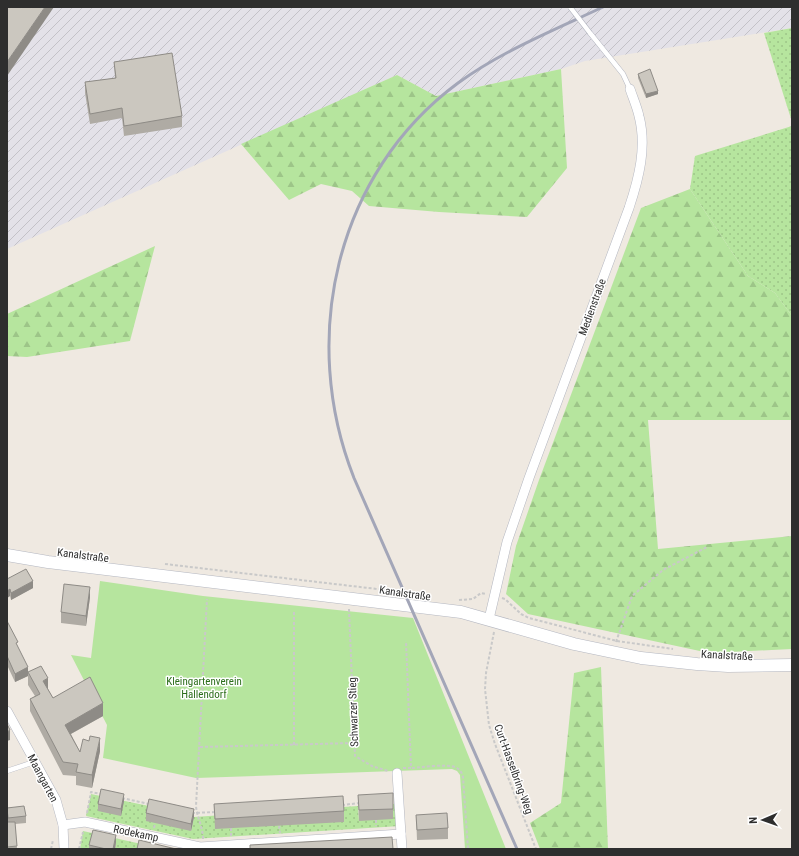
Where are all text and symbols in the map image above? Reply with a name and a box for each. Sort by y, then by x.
street label: Medienstraße [576,277,609,337]
street label: Kanalstraße [56,546,110,565]
street label: Kanalstraße [378,583,432,604]
street label: Kanalstraße [701,648,753,663]
park label: Kleingartenverein Hallendorf [166,675,242,701]
street label: Schwarzer Stieg [346,677,361,747]
street label: Curt-Hasselbring-Weg [491,723,536,816]
street label: Maangarten [25,752,61,804]
north arrow [743,800,783,840]
text: N [747,816,760,824]
street label: Rodekamp [112,822,160,845]

